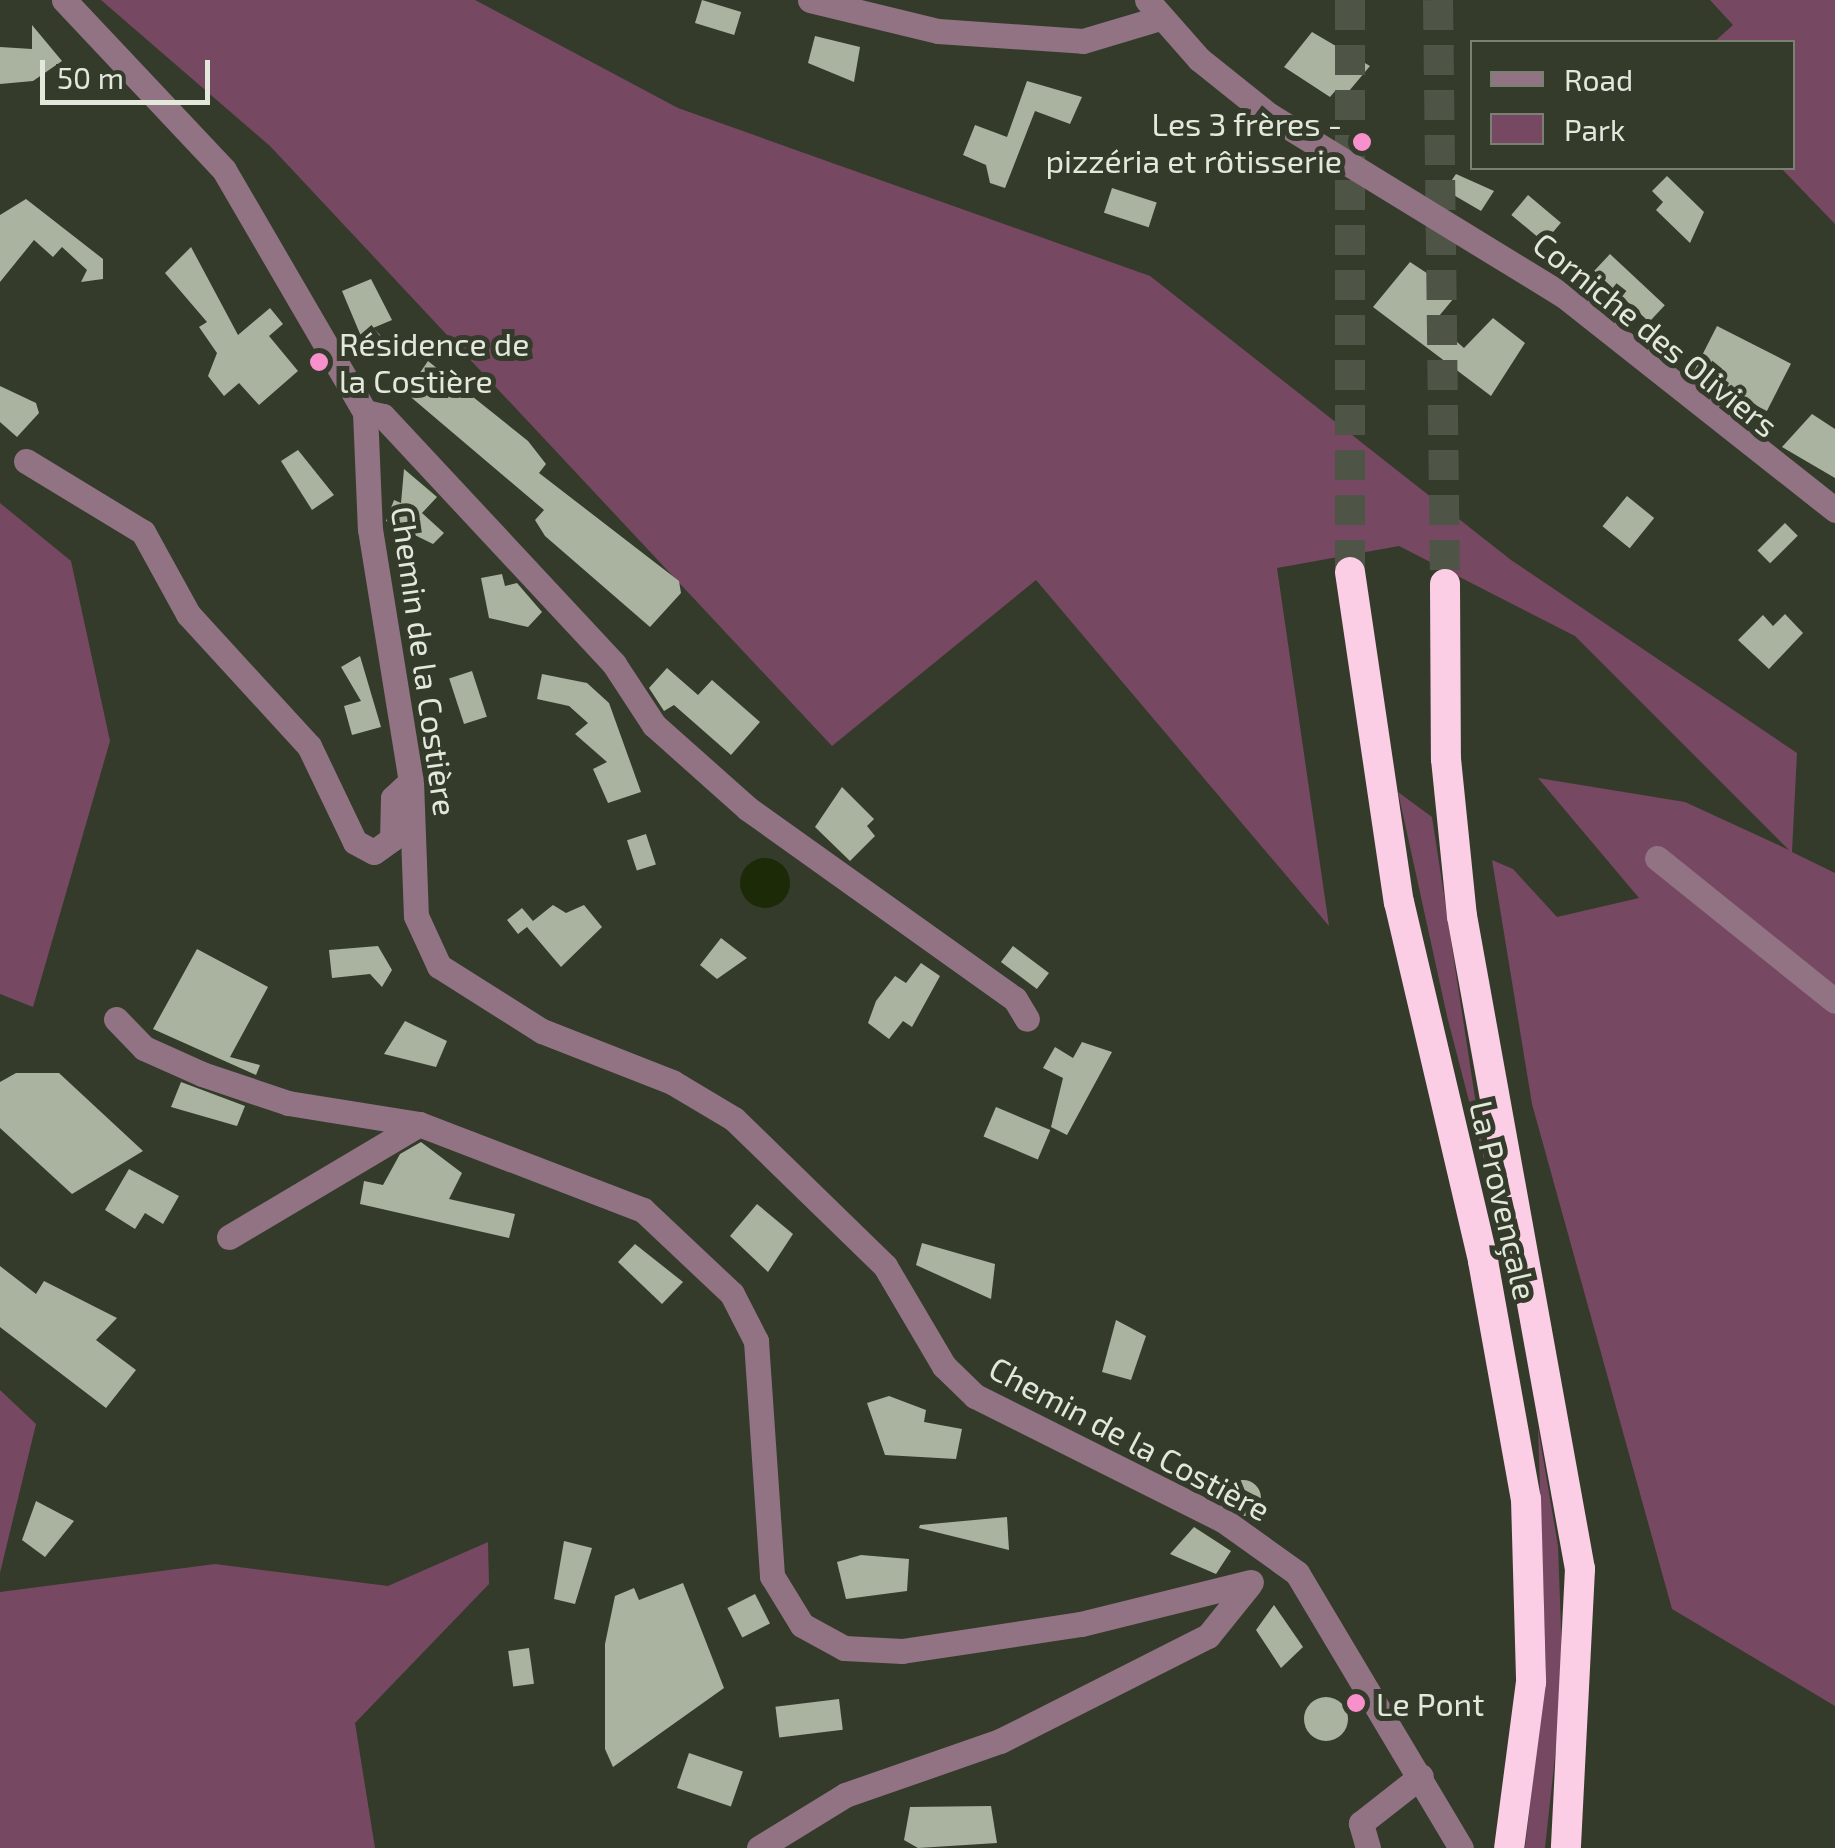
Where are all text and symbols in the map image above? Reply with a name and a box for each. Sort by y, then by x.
scale bar [45,40,215,102]
legend [1470,40,1795,170]
text: 50 m [57,59,124,95]
text: Road [1564,61,1633,97]
place label: Les 3 frères - pizzéria et rôtisserie [1045,105,1342,180]
text: Park [1564,111,1625,147]
marker: Les 3 frères - pizzéria et rôtisserie [1351,131,1373,153]
street label: Corniche des Oliviers [1526,224,1786,444]
place label: Résidence de la Costière [339,325,529,400]
marker: Résidence de la Costière [308,351,330,373]
street label: Chemin de la Costière [384,504,466,818]
street label: La Provençale [1462,1097,1546,1303]
street label: Chemin de la Costière [983,1348,1277,1528]
place label: Le Pont [1376,1684,1484,1722]
marker: Le Pont [1345,1692,1367,1714]

